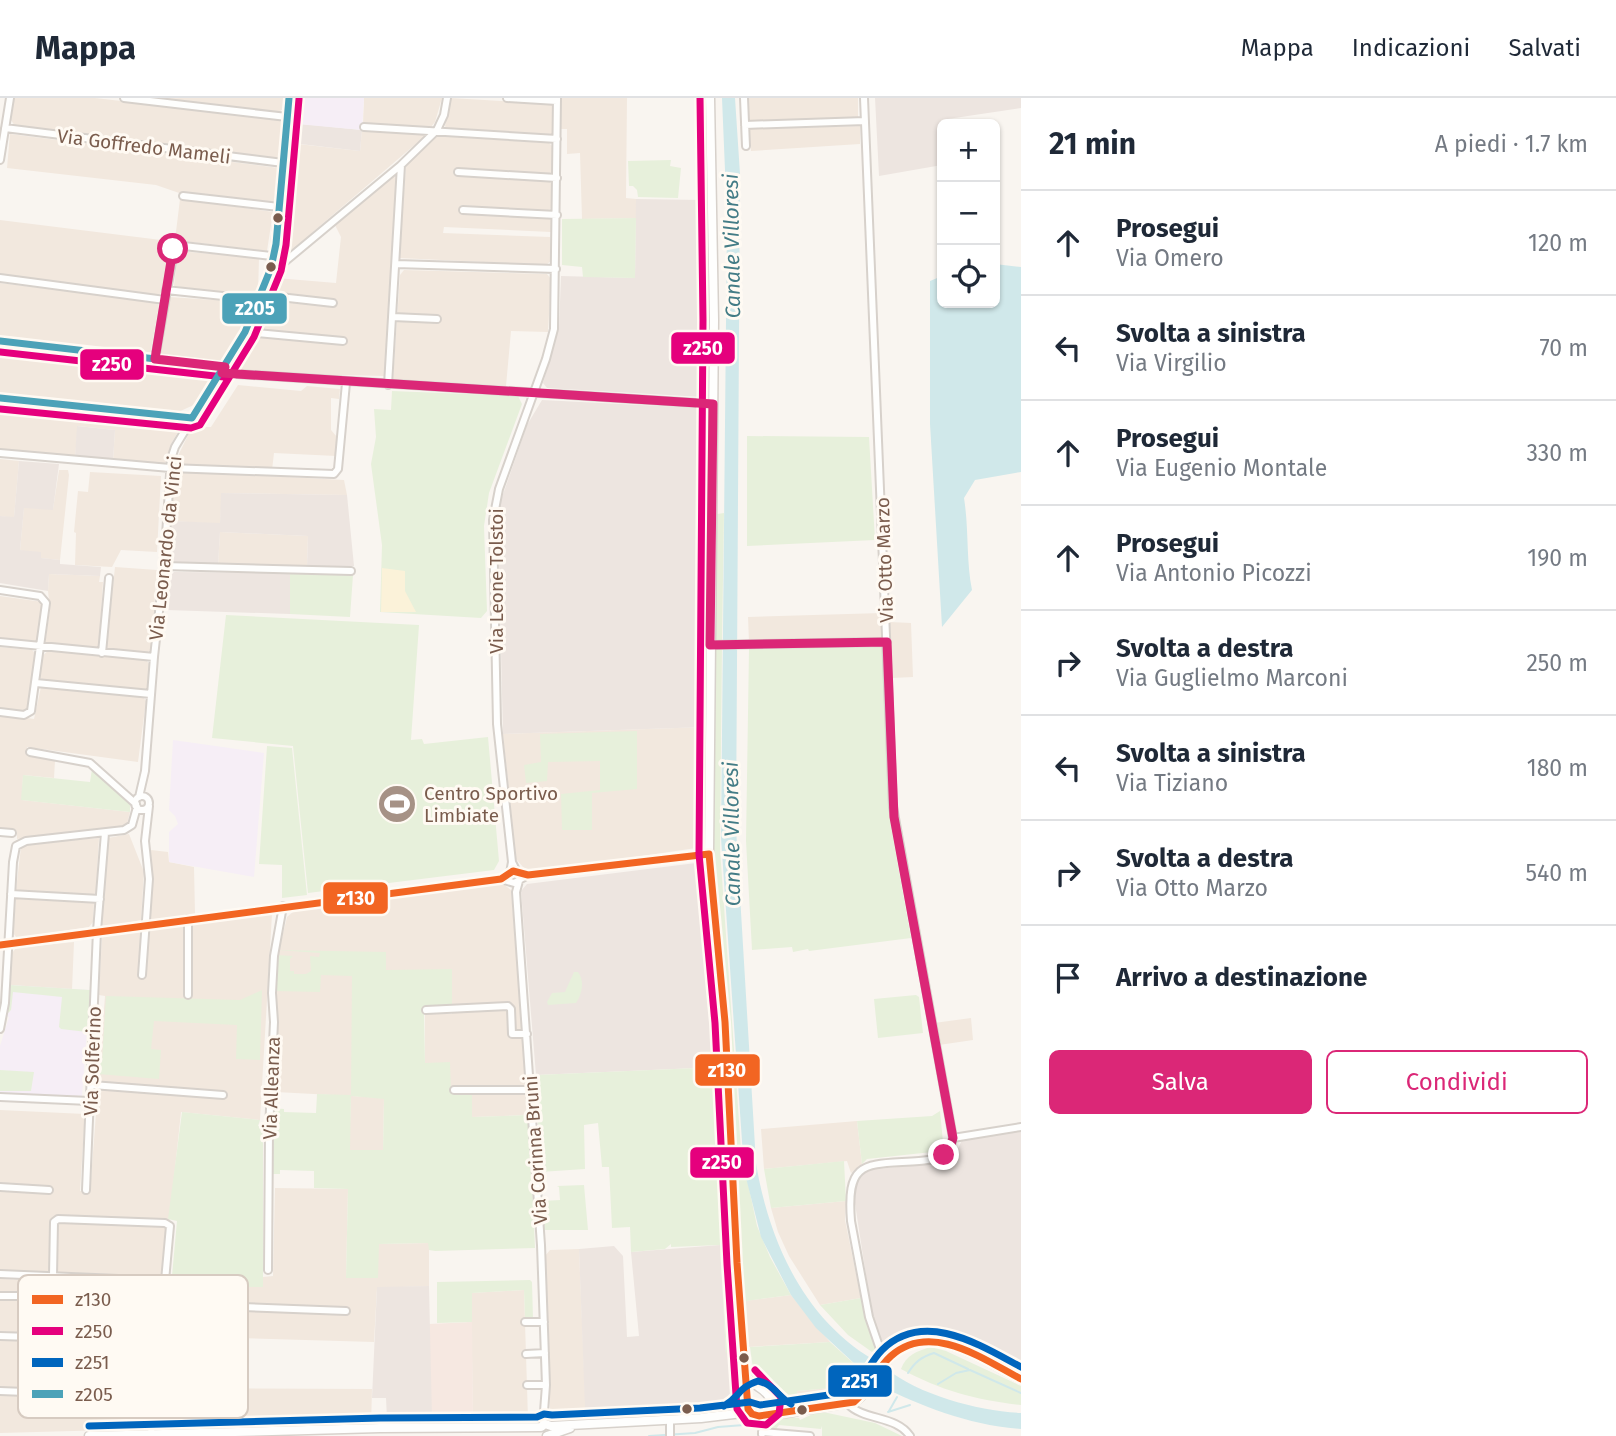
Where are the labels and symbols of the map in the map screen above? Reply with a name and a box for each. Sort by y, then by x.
street label: Via Goffredo Mameli [56,124,232,169]
water label: Canale Villoresi [718,173,746,319]
unlabelled marker [271,211,285,225]
route start [157,233,188,264]
unlabelled marker [264,260,278,274]
line badge: z205 [221,292,288,325]
text: z205 [235,297,275,320]
line badge: z250 [670,331,736,365]
text: z250 [683,337,723,360]
line badge: z250 [79,348,145,381]
text: z250 [92,353,132,376]
street label: Via Leonardo da Vinci [144,455,187,642]
street label: Via Otto Marzo [871,497,898,623]
street label: Via Leone Tolstoi [485,508,508,654]
water label: Canale Villoresi [718,761,746,907]
place label: Centro Sportivo Limbiate [424,782,558,827]
sports icon: Centro Sportivo Limbiate [376,783,418,825]
line badge: z130 [322,881,389,915]
text: z130 [337,887,375,910]
street label: Via Solferino [79,1006,106,1116]
street label: Via Alleanza [258,1036,285,1140]
line badge: z130 [694,1053,761,1087]
text: z130 [708,1059,746,1082]
street label: Via Corinna Bruni [519,1075,552,1225]
route end [928,1139,959,1170]
line badge: z250 [689,1146,755,1179]
text: z250 [702,1151,742,1174]
legend [18,1275,248,1418]
text: z130 [75,1288,111,1311]
text: z250 [75,1320,113,1343]
text: z251 [75,1351,110,1374]
unlabelled marker [737,1351,751,1365]
line badge: z251 [827,1364,893,1398]
text: z251 [842,1370,878,1393]
text: z205 [75,1383,113,1406]
unlabelled marker [680,1402,694,1416]
unlabelled marker [795,1403,809,1417]

